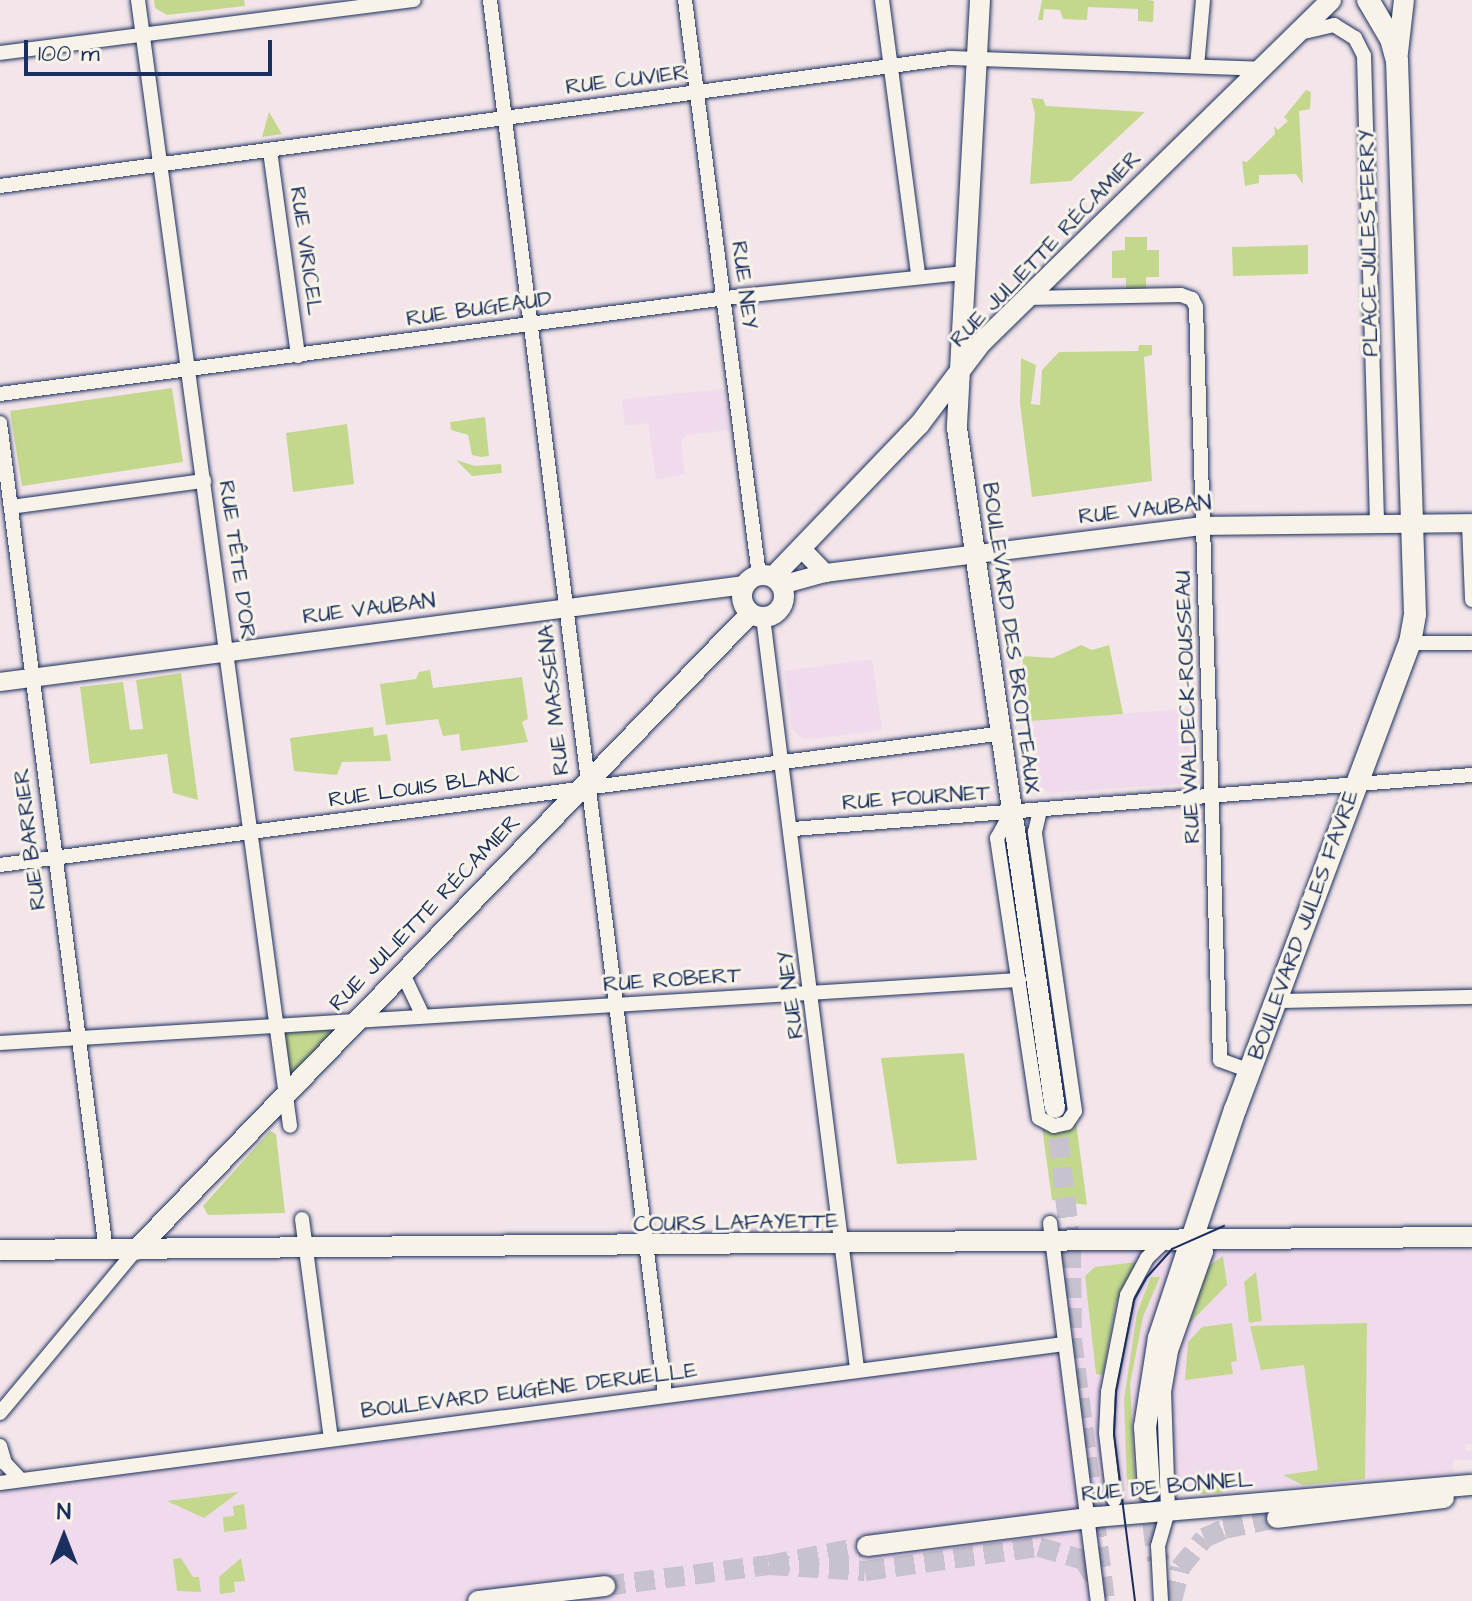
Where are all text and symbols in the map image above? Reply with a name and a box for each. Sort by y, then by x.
scale bar [28,24,276,74]
text: 100 m [38,37,100,71]
street label: RUE CUVIER [564,59,690,101]
street label: PLACE JULES FERRY [1354,129,1384,357]
street label: RUE JULIETTE RÉCAMIER [945,145,1147,353]
street label: RUE VIRICEL [284,185,328,317]
street label: RUE NEY [726,240,762,330]
street label: RUE BUGEAUD [404,286,554,332]
street label: RUE TÊTE D'OR [213,479,261,641]
street label: BOULEVARD DES BROTTEAUX [976,481,1046,795]
street label: RUE VAUBAN [1077,490,1213,530]
street label: RUE WALDECK-ROUSSEAU [1170,570,1206,844]
street label: RUE VAUBAN [301,588,437,630]
street label: RUE MASSÉNA [533,623,575,777]
street label: RUE LOUIS BLANC [327,761,521,813]
street label: RUE BARRIER [8,766,52,912]
street label: RUE FOURNET [841,780,991,816]
street label: BOULEVARD JULES FAVRE [1243,787,1365,1063]
street label: RUE JULIETTE RÉCAMIER [324,809,526,1017]
street label: RUE NEY [773,950,809,1040]
street label: RUE ROBERT [602,962,742,998]
street label: COURS LAFAYETTE [633,1208,839,1238]
street label: BOULEVARD EUGÈNE DERUELLE [359,1357,699,1425]
street label: RUE DE BONNEL [1080,1466,1254,1508]
north arrow [24,1497,104,1577]
text: N [57,1497,71,1528]

